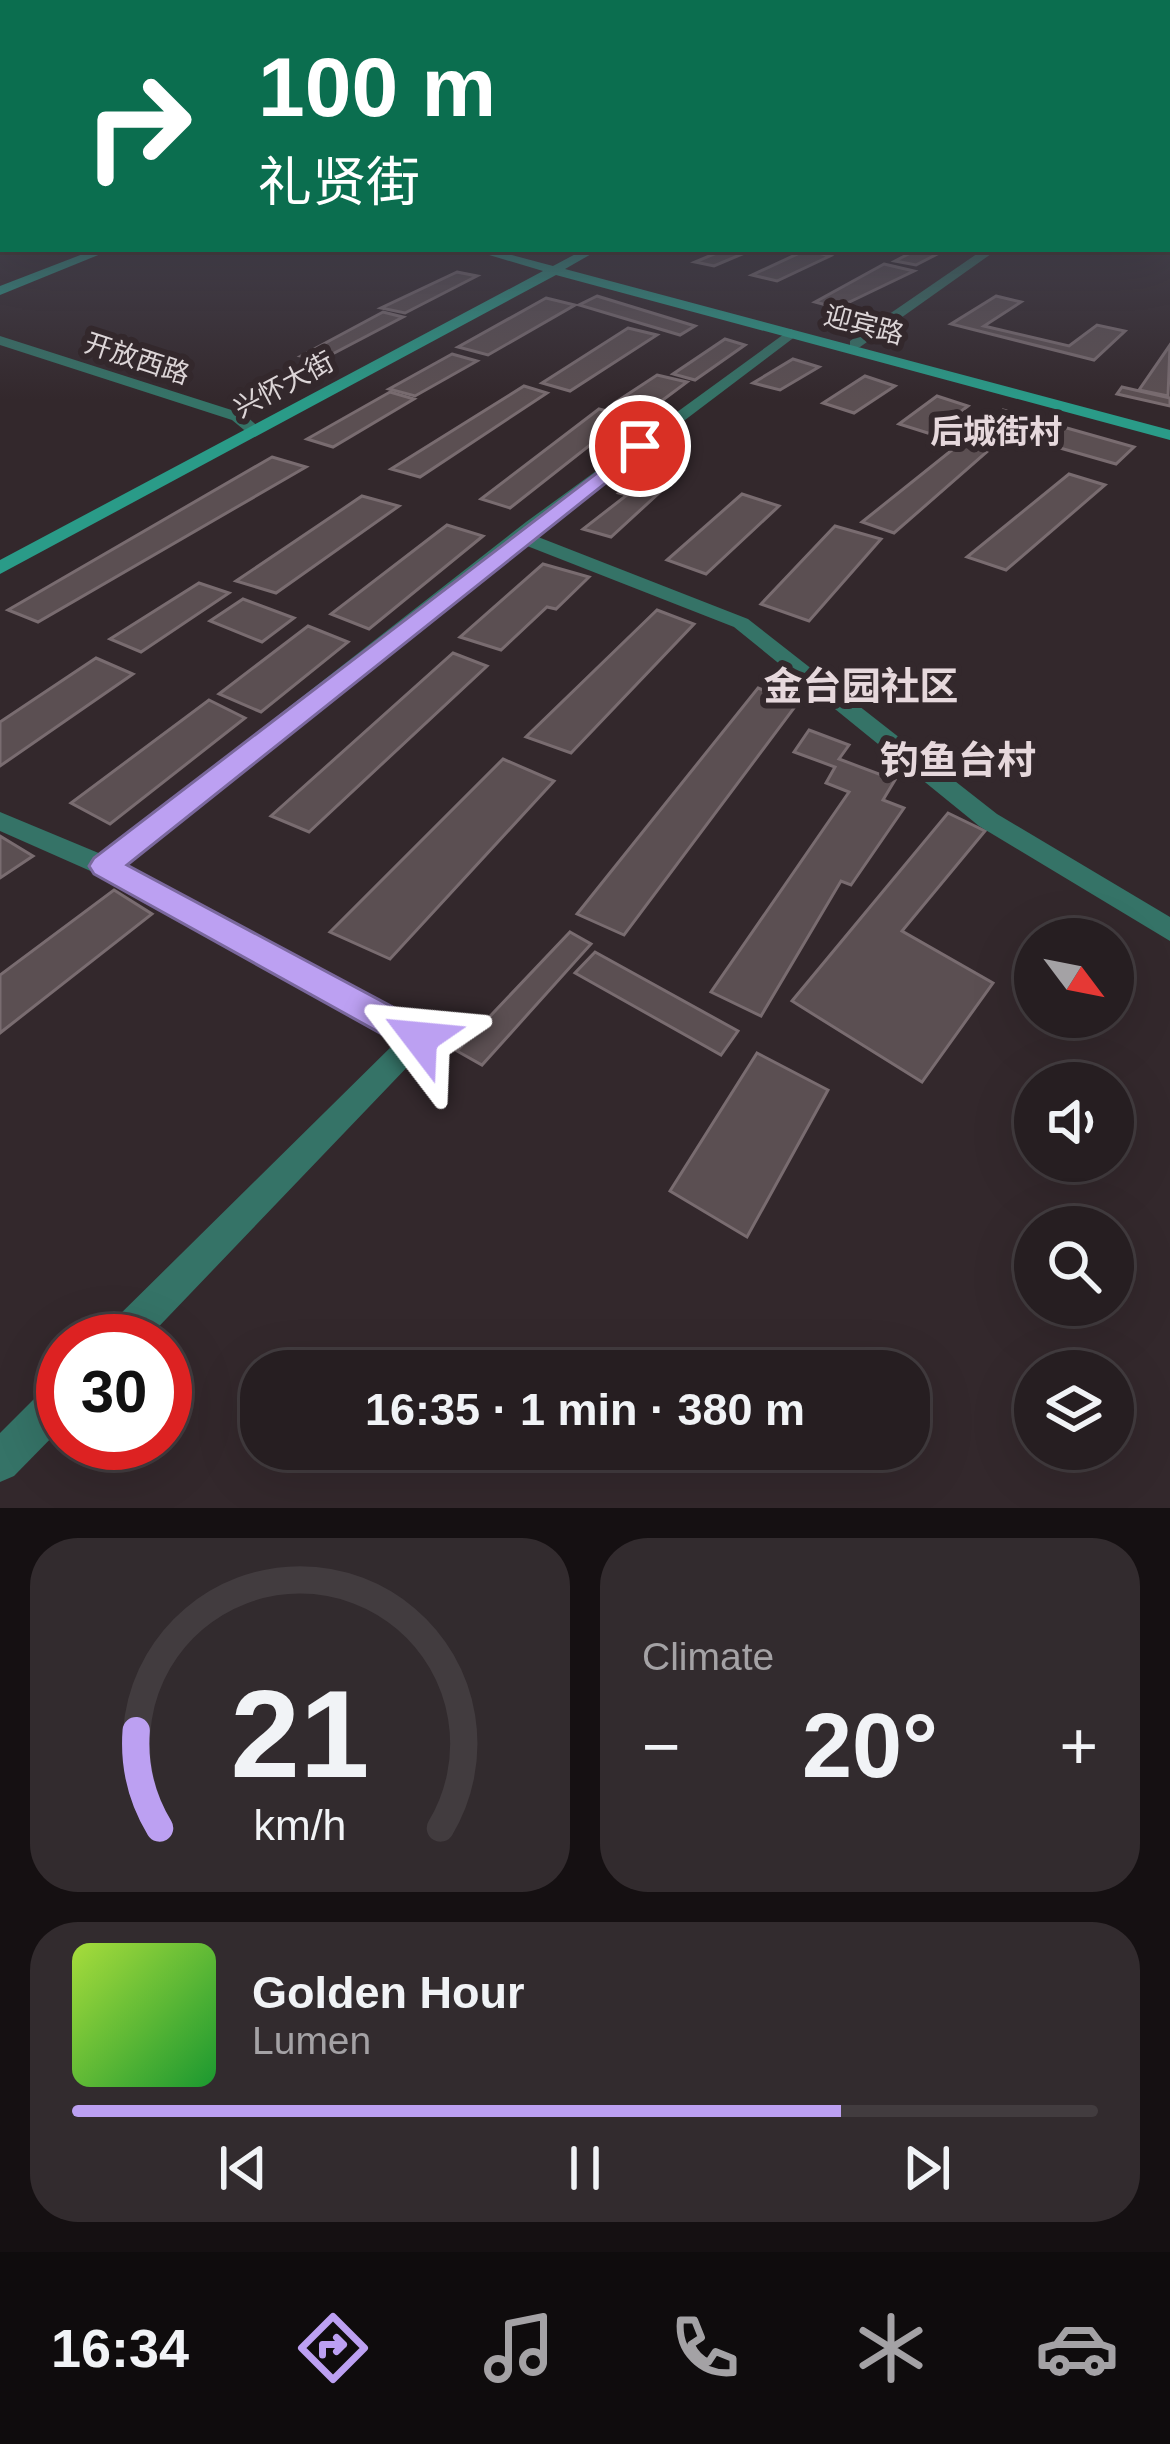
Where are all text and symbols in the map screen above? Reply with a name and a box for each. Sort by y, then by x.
text: 100 m [258,40,496,134]
icon: right [60,48,216,204]
text: 礼贤街 [258,152,420,212]
street label: 迎宾路 [821,300,907,350]
street label: 开放西路 [81,328,193,390]
street label: 兴怀大街 [229,346,339,424]
pin [589,395,691,497]
icon: arrive [607,413,673,479]
district label: 后城街村 [930,413,1062,450]
district label: 金台园社区 [763,665,959,708]
district label: 钓鱼台村 [880,739,1036,782]
north arrow [1014,918,1134,1038]
map controls [1014,918,1134,1470]
position arrow [357,975,483,1101]
button: sound [1014,1062,1134,1182]
button: search [1014,1206,1134,1326]
speed limit sign: 30 [36,1314,192,1470]
button: layers [1014,1350,1134,1470]
text: 16:35 · 1 min · 380 m [365,1384,805,1435]
text: Climate [642,1635,774,1678]
text: 21 [231,1664,369,1803]
text: 20° [802,1696,938,1796]
text: − [642,1709,681,1783]
text: + [1059,1709,1098,1783]
text: km/h [254,1801,346,1849]
text: Golden Hour [252,1967,524,2018]
text: Lumen [252,2019,371,2062]
icon: previous [210,2135,276,2201]
icon: pause [552,2135,618,2201]
icon: next [894,2135,960,2201]
icon: directions [291,2306,375,2390]
icon: music [477,2306,561,2390]
icon: phone [663,2306,747,2390]
icon: climate [849,2306,933,2390]
icon: car [1035,2306,1119,2390]
text: 16:34 [51,2318,189,2378]

